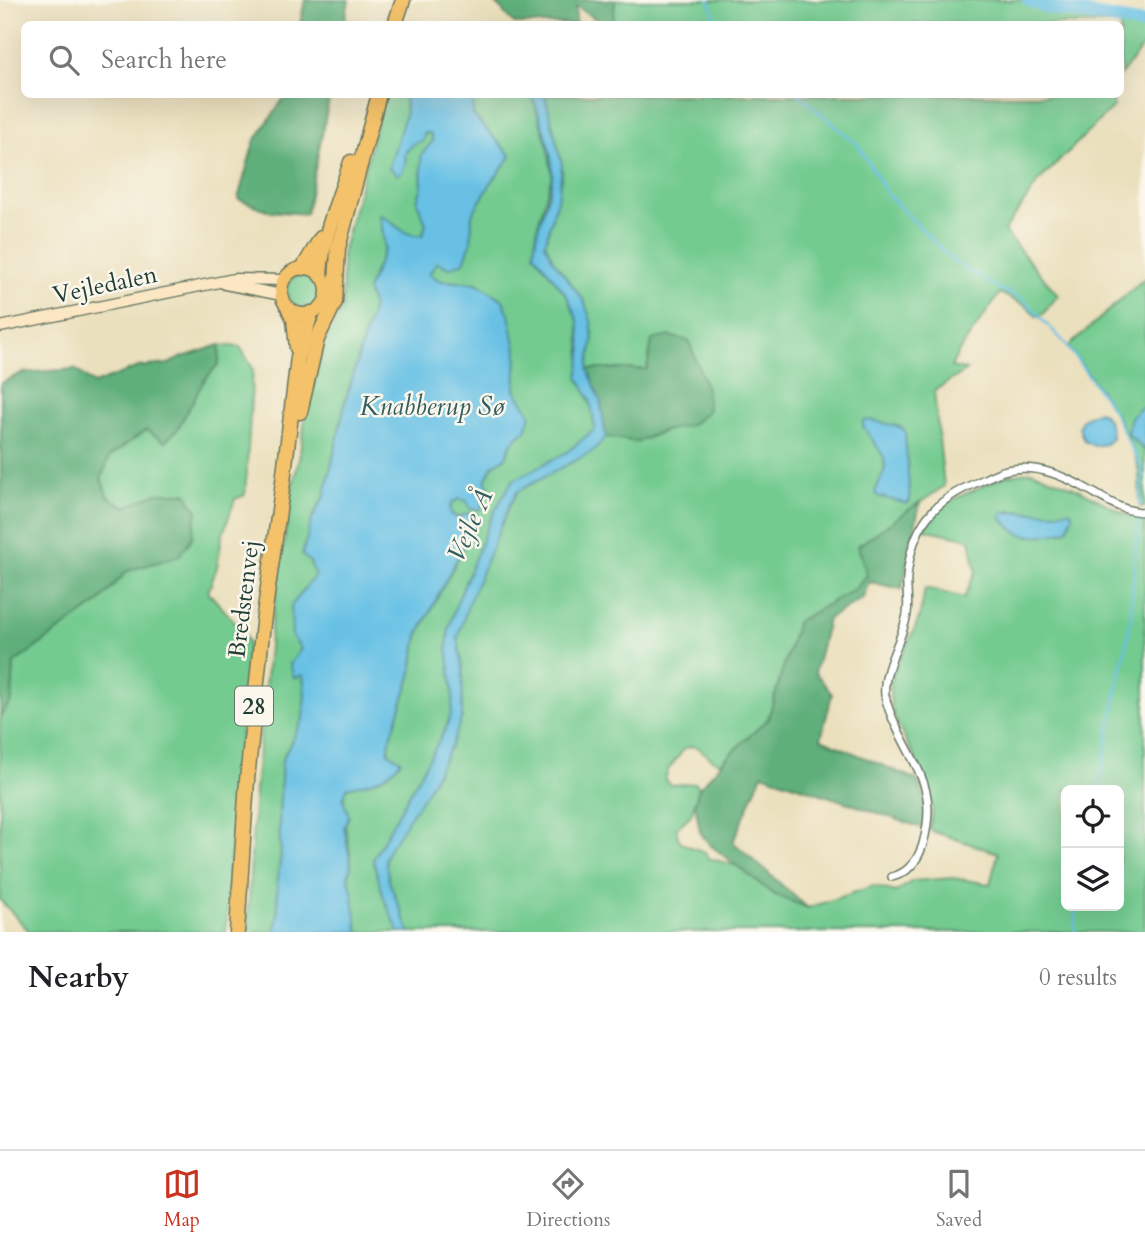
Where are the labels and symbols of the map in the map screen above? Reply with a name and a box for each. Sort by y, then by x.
street label: Vejledalen [50,258,161,312]
water label: Knabberup Sø [360,389,505,424]
water label: Vejle Å [437,482,502,567]
street label: Bredstenvej [220,538,268,660]
road number: 28 [235,686,273,726]

